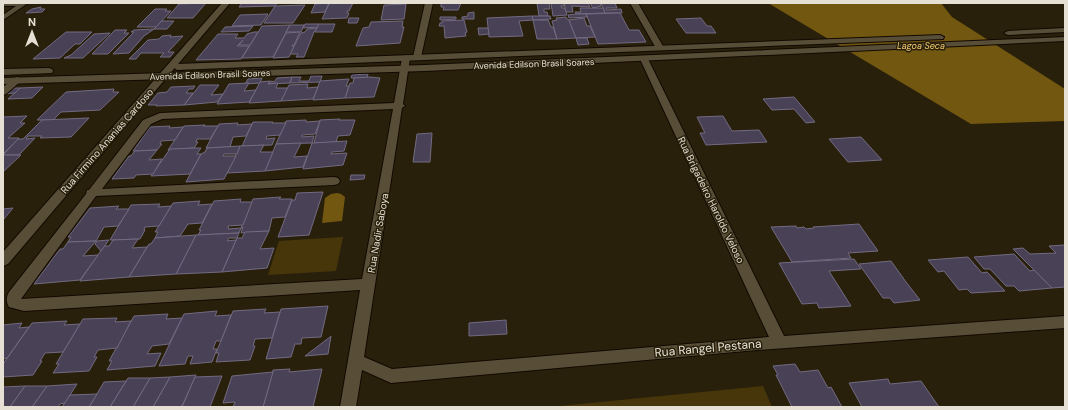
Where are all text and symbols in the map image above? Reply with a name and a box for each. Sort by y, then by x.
north arrow [12,12,52,52]
text: N [28,15,36,29]
water label: Lagoa Seca [897,40,945,52]
street label: Avenida Edilson Brasil Soares [473,56,595,72]
street label: Avenida Edilson Brasil Soares [149,67,271,83]
street label: Rua Firmino Ananias Cardoso [58,86,156,196]
street label: Rua Brigadeiro Haroldo Veloso [675,135,747,265]
street label: Rua Nadir Saboya [365,192,391,274]
street label: Rua Rangel Pestana [654,335,762,361]

